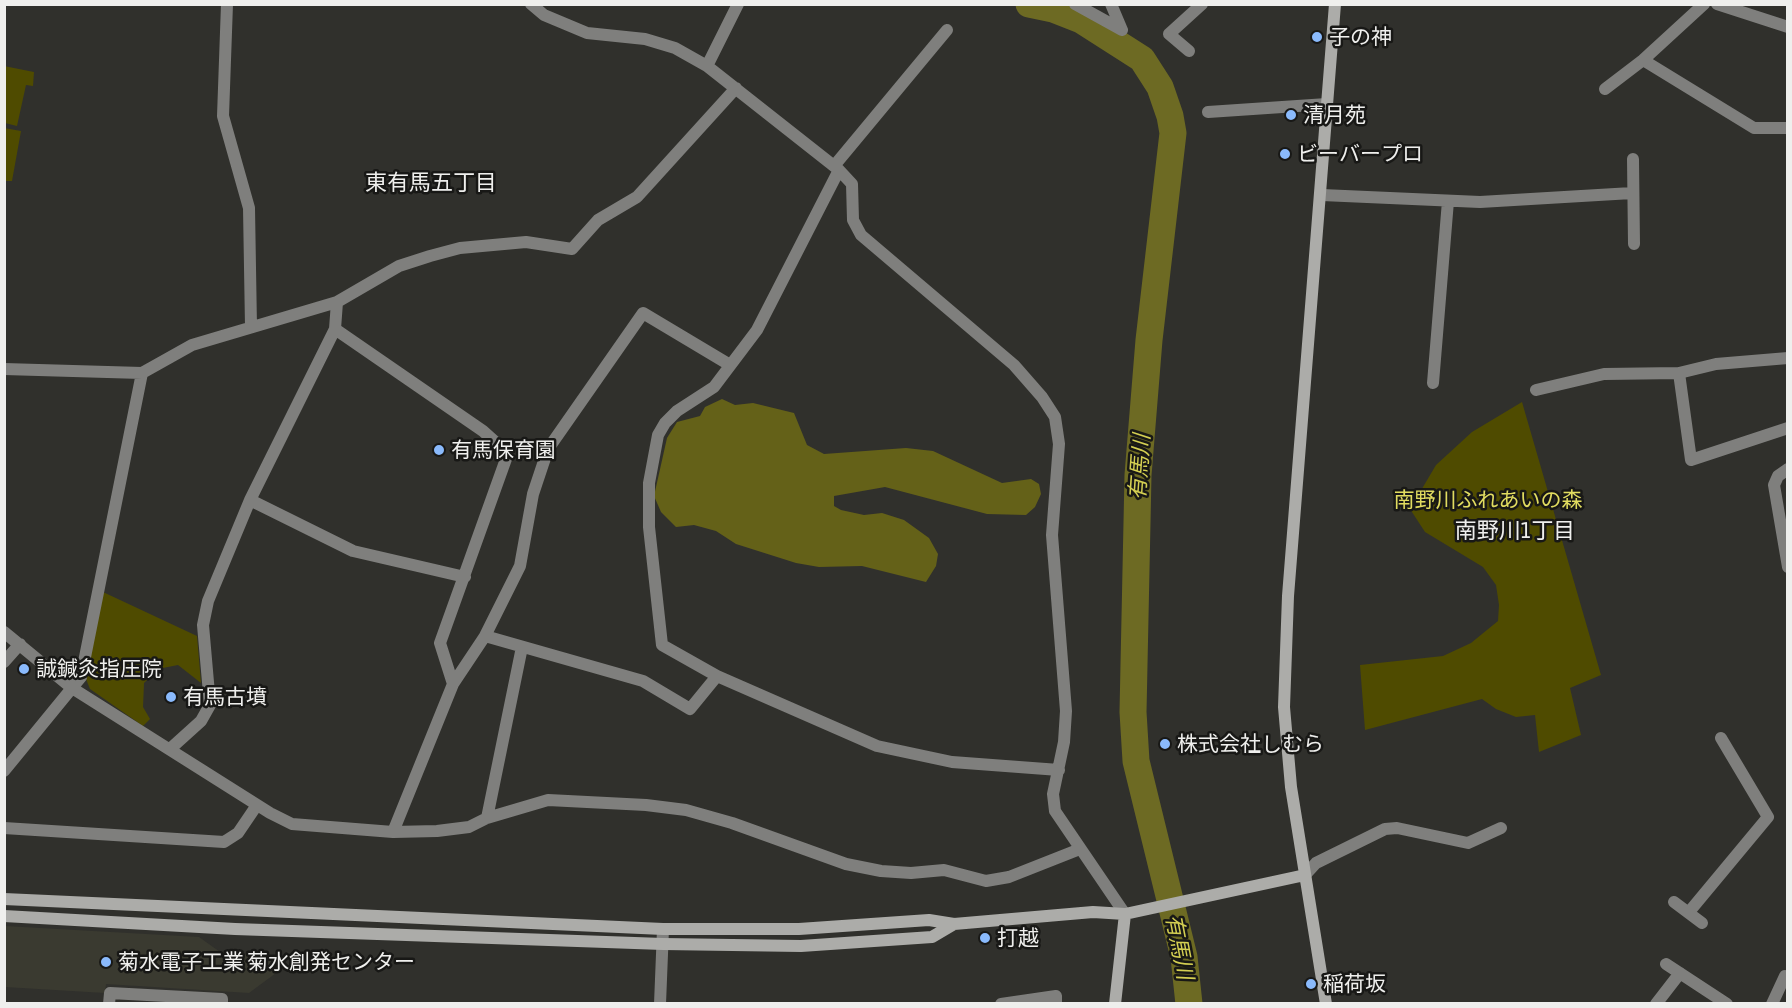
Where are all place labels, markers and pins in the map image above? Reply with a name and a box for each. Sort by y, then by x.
place label: 子の神 [1329,24,1392,50]
marker: 子の神 [1310,30,1324,44]
place label: 清月苑 [1303,102,1366,128]
marker: 清月苑 [1284,108,1298,122]
place label: ビーバープロ [1297,141,1423,167]
marker: ビーバープロ [1278,147,1292,161]
place label: 有馬保育園 [451,437,556,463]
marker: 有馬保育園 [432,443,446,457]
place label: 誠鍼灸指圧院 [36,656,162,682]
marker: 誠鍼灸指圧院 [17,662,31,676]
place label: 有馬古墳 [183,684,267,710]
marker: 有馬古墳 [164,690,178,704]
place label: 株式会社しむら [1177,731,1324,757]
marker: 株式会社しむら [1158,737,1172,751]
place label: 打越 [997,925,1039,951]
marker: 打越 [978,931,992,945]
place label: 菊水電子工業 菊水創発センター [118,949,415,975]
marker: 菊水電子工業 菊水創発センター [99,955,113,969]
place label: 稲荷坂 [1323,971,1386,997]
marker: 稲荷坂 [1304,977,1318,991]

